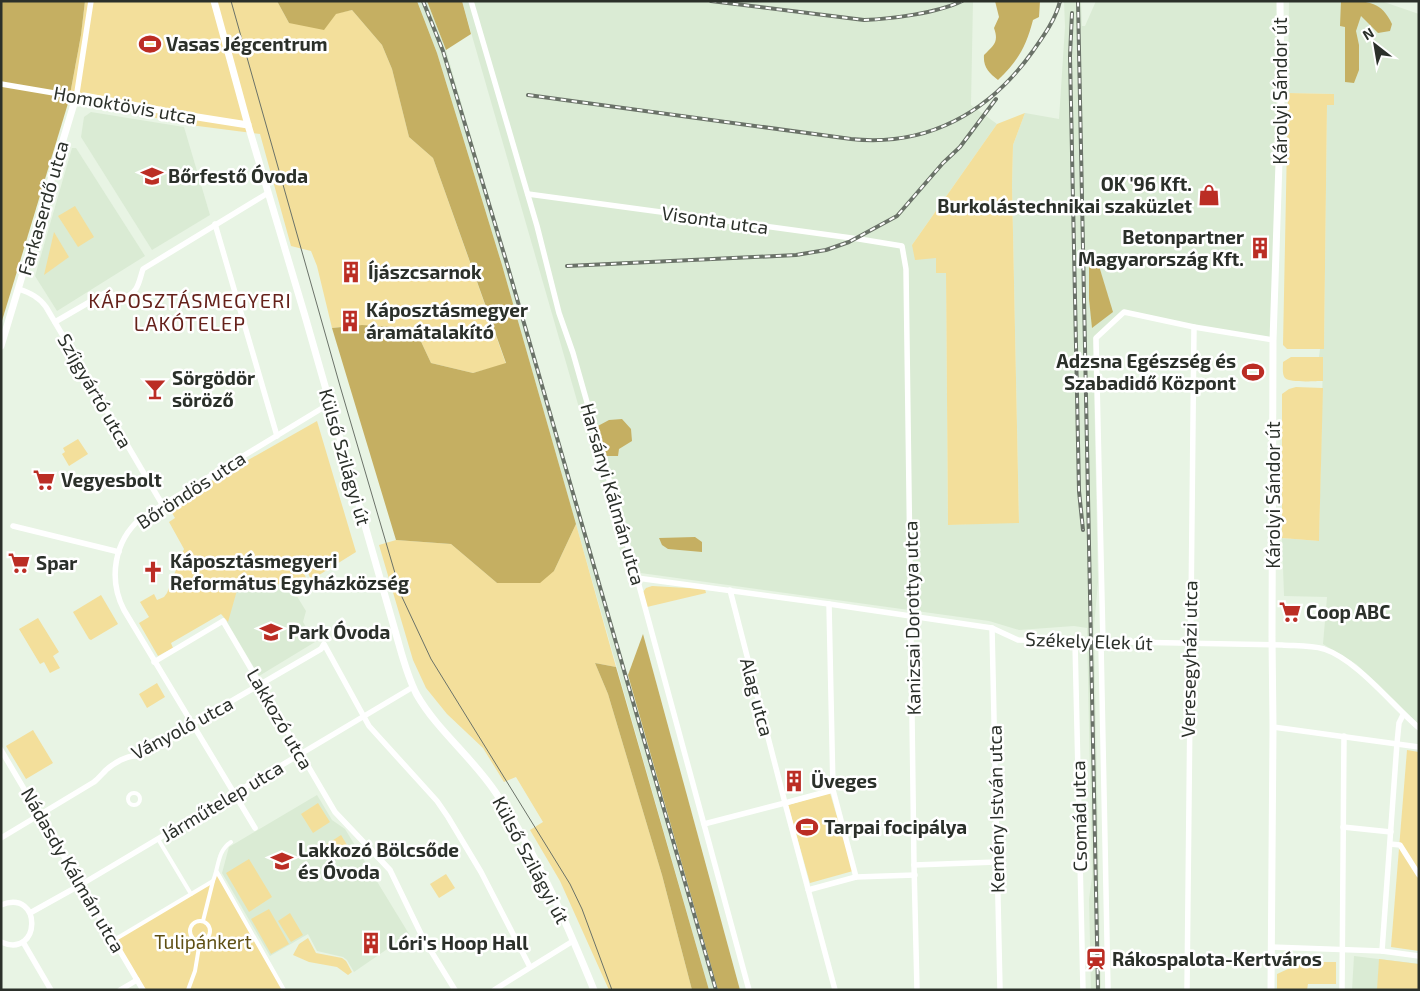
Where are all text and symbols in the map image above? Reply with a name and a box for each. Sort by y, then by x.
street label: Károlyi Sándor út [1268,17,1291,165]
north arrow [1350,20,1400,70]
text: N [1359,24,1377,43]
sports icon: Vasas Jégcentrum [137,31,163,57]
place label: Vasas Jégcentrum [166,32,328,55]
street label: Homoktövis utca [52,81,198,128]
street label: Farkaserdő utca [12,138,73,278]
school or university icon: Bőrfestő Óvoda [139,163,165,189]
place label: Bőrfestő Óvoda [168,164,308,187]
place label: OK '96 Kft. Burkolástechnikai szaküzlet [937,172,1192,217]
shop icon: OK '96 Kft. Burkolástechnikai szaküzlet [1196,182,1222,208]
street label: Visonta utca [660,201,770,238]
place label: Betonpartner Magyarország Kft. [1078,225,1244,271]
building icon: Betonpartner Magyarország Kft. [1247,235,1273,261]
building icon: Íjászcsarnok [338,259,364,285]
place label: Íjászcsarnok [368,260,482,283]
district label: KÁPOSZTÁSMEGYERI LAKÓTELEP [88,288,292,335]
place label: Káposztásmegyer áramátalakító [366,298,528,343]
building icon: Káposztásmegyer áramátalakító [337,308,363,334]
street label: Szíjgyártó utca [53,329,138,452]
place label: Adzsna Egészség és Szabadidő Központ [1056,349,1236,394]
sports icon: Adzsna Egészség és Szabadidő Központ [1240,359,1266,385]
place label: Sörgödör söröző [172,366,255,411]
bar icon: Sörgödör söröző [142,376,168,402]
street label: Külső Szilágyi út [315,386,376,528]
street label: Harsányi Kálmán utca [576,400,650,588]
street label: Károlyi Sándor út [1261,421,1284,569]
street label: Bőröndös utca [132,446,249,533]
supermarket icon: Vegyesbolt [31,467,57,493]
place label: Vegyesbolt [61,468,162,492]
street label: Kanizsai Dorottya utca [898,521,925,715]
place label: Káposztásmegyeri Református Egyházközség [170,549,409,595]
supermarket icon: Spar [6,550,32,576]
place label: Spar [36,551,77,574]
church icon: Káposztásmegyeri Református Egyházközség [140,559,166,585]
street label: Veresegyházi utca [1176,580,1201,738]
supermarket icon: Coop ABC [1277,599,1303,625]
place label: Coop ABC [1306,600,1390,623]
school or university icon: Park Óvoda [258,619,284,645]
place label: Park Óvoda [288,620,390,643]
street label: Székely Elek út [1025,627,1153,654]
street label: Alag utca [736,655,779,739]
street label: Lakkozó utca [242,664,319,773]
street label: Ványoló utca [127,691,236,764]
street label: Kemény István utca [983,725,1008,893]
street label: Járműtelep utca [157,755,287,846]
street label: Csomád utca [1066,760,1091,872]
building icon: Üveges [781,768,807,794]
place label: Üveges [811,769,877,792]
street label: Nádasdy Kálmán utca [17,783,130,956]
street label: Külső Szilágyi út [488,792,575,927]
sports icon: Tarpai focipálya [794,814,820,840]
place label: Tarpai focipálya [824,815,967,839]
place label: Lakkozó Bölcsőde és Óvoda [298,838,459,883]
school or university icon: Lakkozó Bölcsőde és Óvoda [269,848,295,874]
park label: Tulipánkert [154,930,252,953]
building icon: Lóri's Hoop Hall [358,930,384,956]
place label: Lóri's Hoop Hall [388,931,529,954]
station icon: Rákospalota-Kertváros [1083,946,1109,972]
place label: Rákospalota-Kertváros [1112,947,1322,970]

